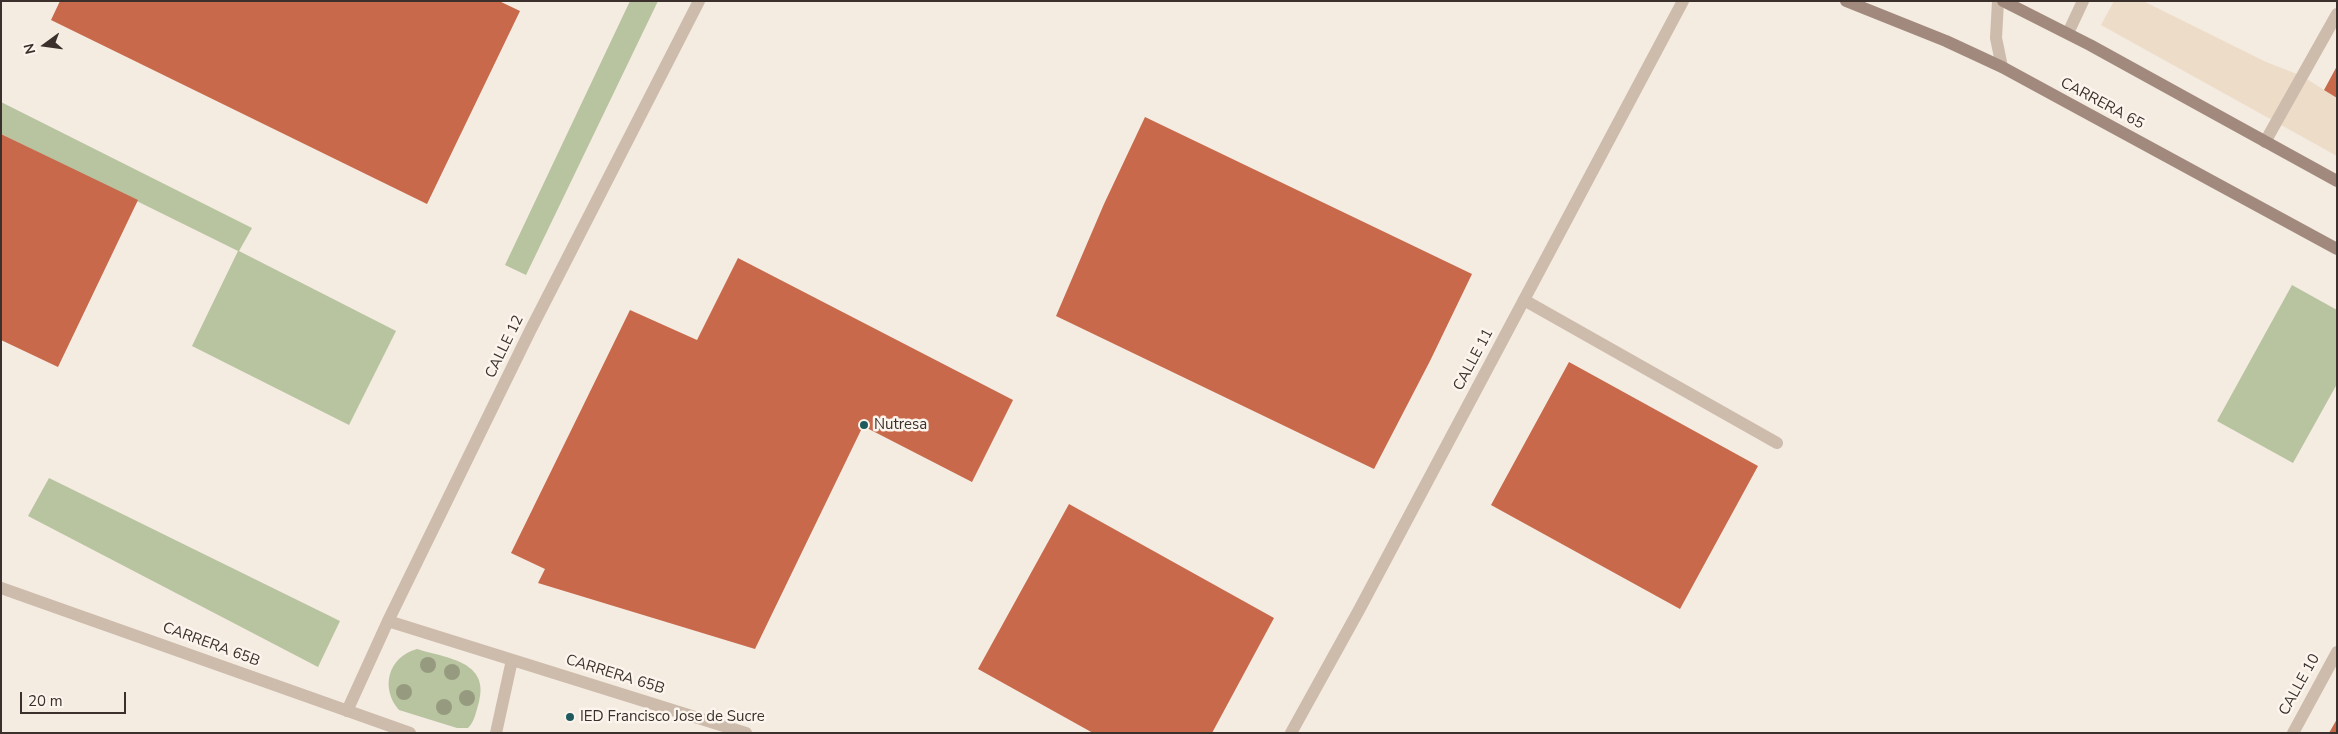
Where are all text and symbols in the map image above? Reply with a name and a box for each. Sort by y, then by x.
north arrow [20,20,70,70]
text: N [19,41,40,56]
street label: CARRERA 65 [2057,74,2147,134]
street label: CALLE 12 [482,313,528,381]
street label: CALLE 11 [1450,326,1498,394]
place label: Nutresa [874,416,927,434]
marker: Nutresa [858,419,870,431]
street label: CARRERA 65B [160,619,262,671]
street label: CARRERA 65B [563,651,667,699]
street label: CALLE 10 [2276,651,2324,719]
scale bar [22,682,129,714]
text: 20 m [28,691,63,711]
place label: IED Francisco Jose de Sucre [580,708,765,726]
marker: IED Francisco Jose de Sucre [564,711,576,723]

